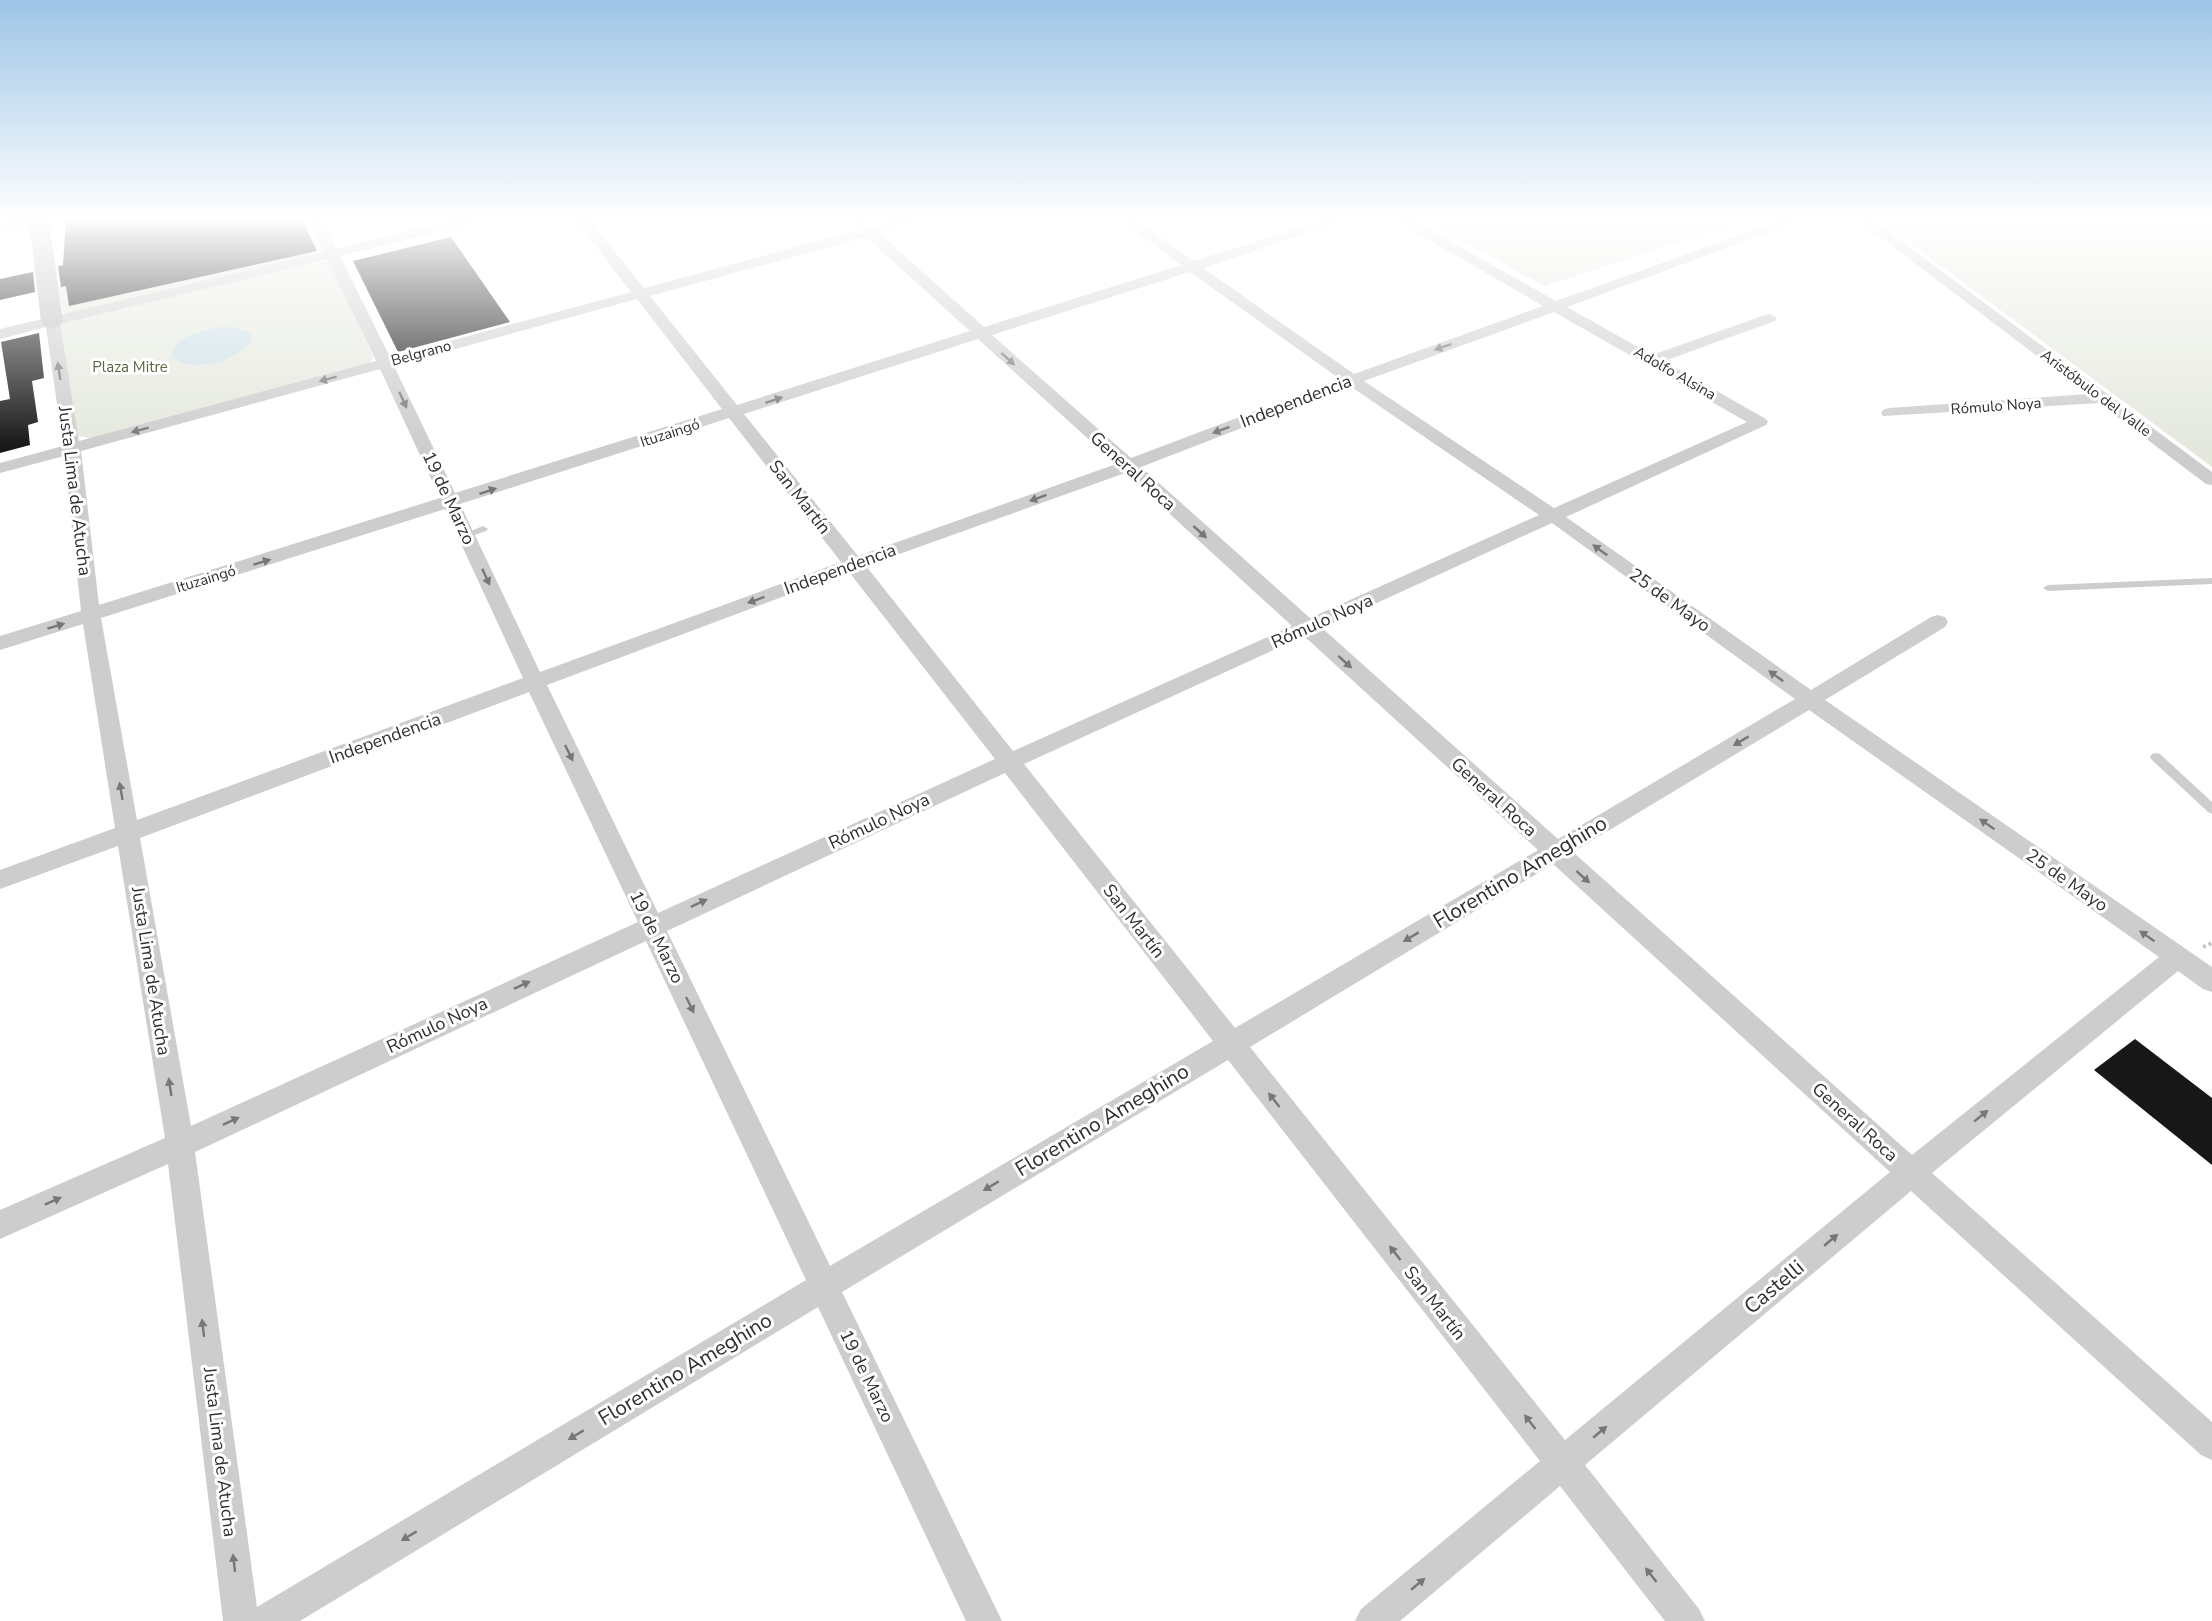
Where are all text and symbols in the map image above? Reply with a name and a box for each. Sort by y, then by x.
street label: Belgrano [389,335,453,371]
street label: Adolfo Alsina [1630,341,1720,405]
one-way arrow [1434,343,1452,353]
street label: Aristóbulo del Valle [2037,345,2155,441]
one-way arrow [1001,352,1016,366]
park label: Plaza Mitre [92,357,168,377]
one-way arrow [55,361,64,380]
street label: Independencia [1237,369,1355,433]
one-way arrow [319,374,337,384]
one-way arrow [399,392,408,409]
street label: Rómulo Noya [1950,393,2042,419]
one-way arrow [765,395,783,404]
street label: Justa Lima de Atucha [53,404,97,577]
street label: Ituzaingó [638,414,702,452]
one-way arrow [131,426,149,436]
street label: General Roca [1085,426,1181,516]
one-way arrow [1212,426,1230,435]
street label: 19 de Marzo [417,447,481,549]
street label: San Martín [763,455,837,539]
one-way arrow [479,485,497,495]
one-way arrow [1029,493,1047,503]
one-way arrow [1192,525,1207,538]
street label: Independencia [781,538,899,600]
one-way arrow [1593,544,1609,556]
one-way arrow [253,557,271,566]
street label: Ituzaingó [174,560,238,598]
street label: 25 de Mayo [1625,562,1715,638]
one-way arrow [481,568,490,585]
street label: Rómulo Noya [1267,588,1377,654]
one-way arrow [747,595,765,605]
one-way arrow [47,621,65,630]
one-way arrow [1337,655,1352,669]
one-way arrow [1768,670,1784,682]
street label: Independencia [326,707,444,769]
one-way arrow [1732,736,1749,746]
one-way arrow [565,745,574,762]
street label: General Roca [1446,752,1542,842]
one-way arrow [116,782,125,801]
street label: Rómulo Noya [825,787,933,855]
street label: Florentino Ameghino [1428,809,1612,935]
one-way arrow [1979,818,1995,830]
street label: 25 de Mayo [2021,843,2113,917]
one-way arrow [1575,870,1590,883]
street label: San Martín [1097,879,1171,963]
street label: Justa Lima de Atucha [126,884,176,1057]
street label: 19 de Marzo [624,887,690,987]
one-way arrow [691,899,708,908]
one-way arrow [2139,930,2155,942]
one-way arrow [1402,932,1419,942]
one-way arrow [514,981,531,990]
street label: Rómulo Noya [383,991,491,1059]
one-way arrow [685,996,694,1013]
street label: Florentino Ameghino [1010,1057,1194,1183]
street label: General Roca [1807,1077,1903,1167]
one-way arrow [165,1078,174,1097]
one-way arrow [1268,1092,1281,1108]
one-way arrow [1973,1110,1988,1123]
one-way arrow [223,1116,240,1125]
one-way arrow [983,1181,999,1192]
one-way arrow [45,1196,63,1206]
one-way arrow [1823,1234,1838,1247]
one-way arrow [1389,1245,1402,1261]
street label: Castelli [1738,1254,1810,1320]
street label: San Martín [1398,1261,1472,1345]
street label: Florentino Ameghino [593,1306,777,1432]
one-way arrow [199,1318,208,1337]
street label: 19 de Marzo [834,1326,900,1426]
street label: Justa Lima de Atucha [198,1365,242,1538]
one-way arrow [1523,1414,1536,1430]
one-way arrow [1592,1425,1608,1438]
one-way arrow [567,1430,584,1440]
one-way arrow [401,1530,417,1541]
one-way arrow [229,1553,239,1572]
one-way arrow [1644,1567,1657,1583]
one-way arrow [1410,1577,1426,1590]

